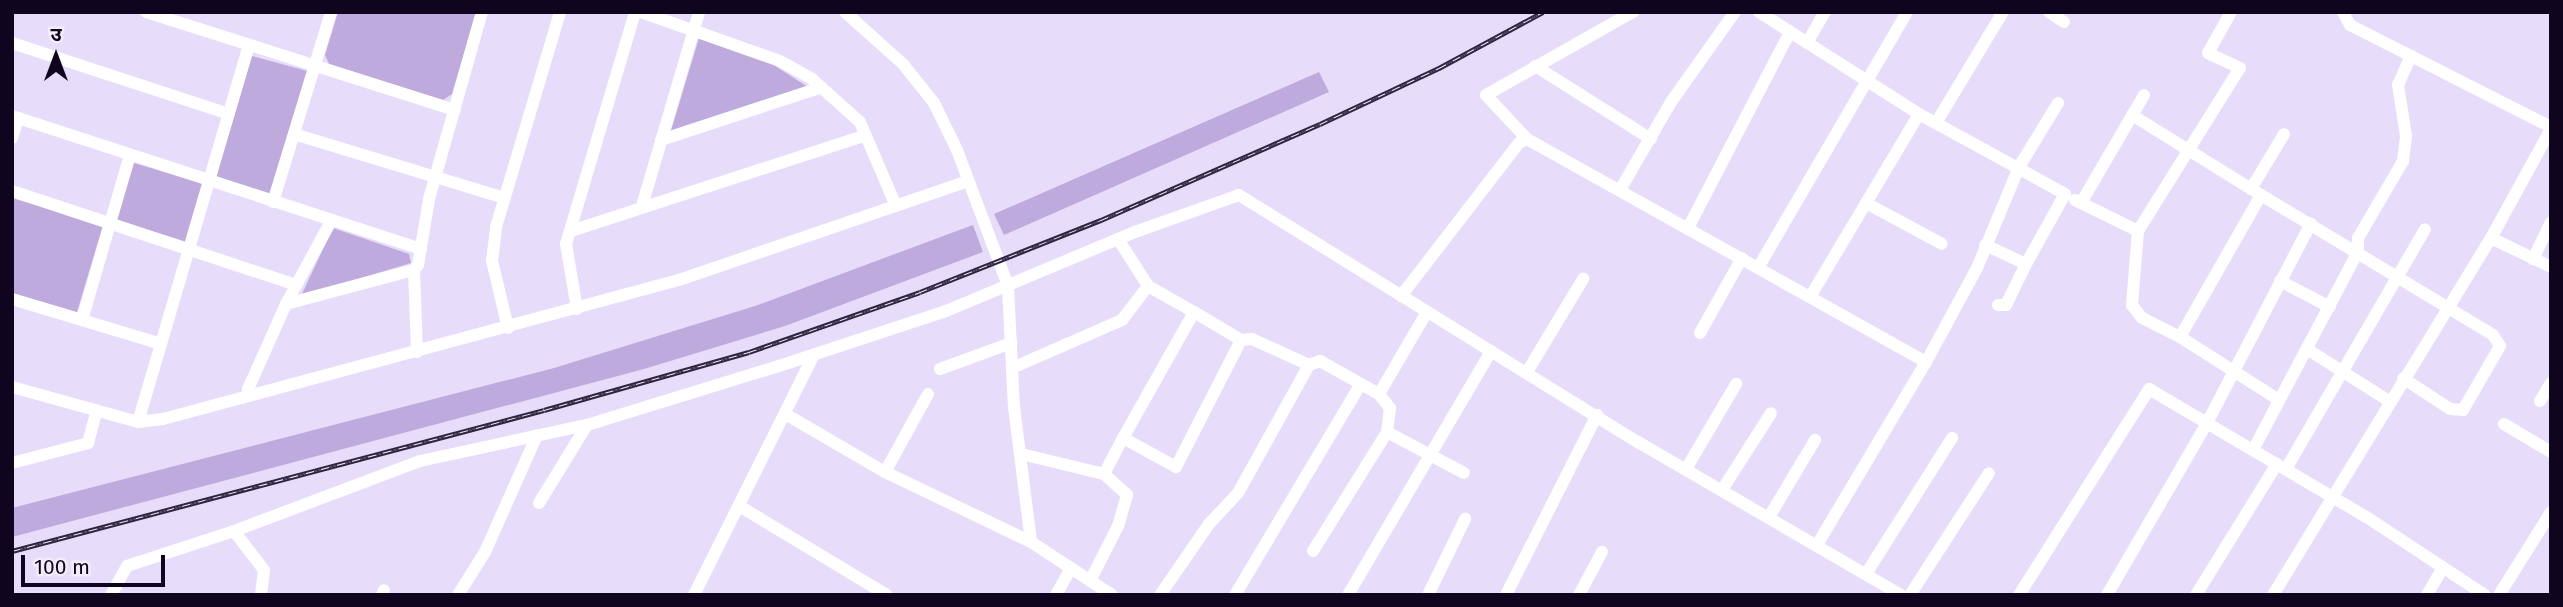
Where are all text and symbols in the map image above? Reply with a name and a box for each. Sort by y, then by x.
north arrow [21,21,91,91]
text: उ [50,23,62,46]
scale bar [24,540,168,584]
text: 100 m [34,554,90,580]

